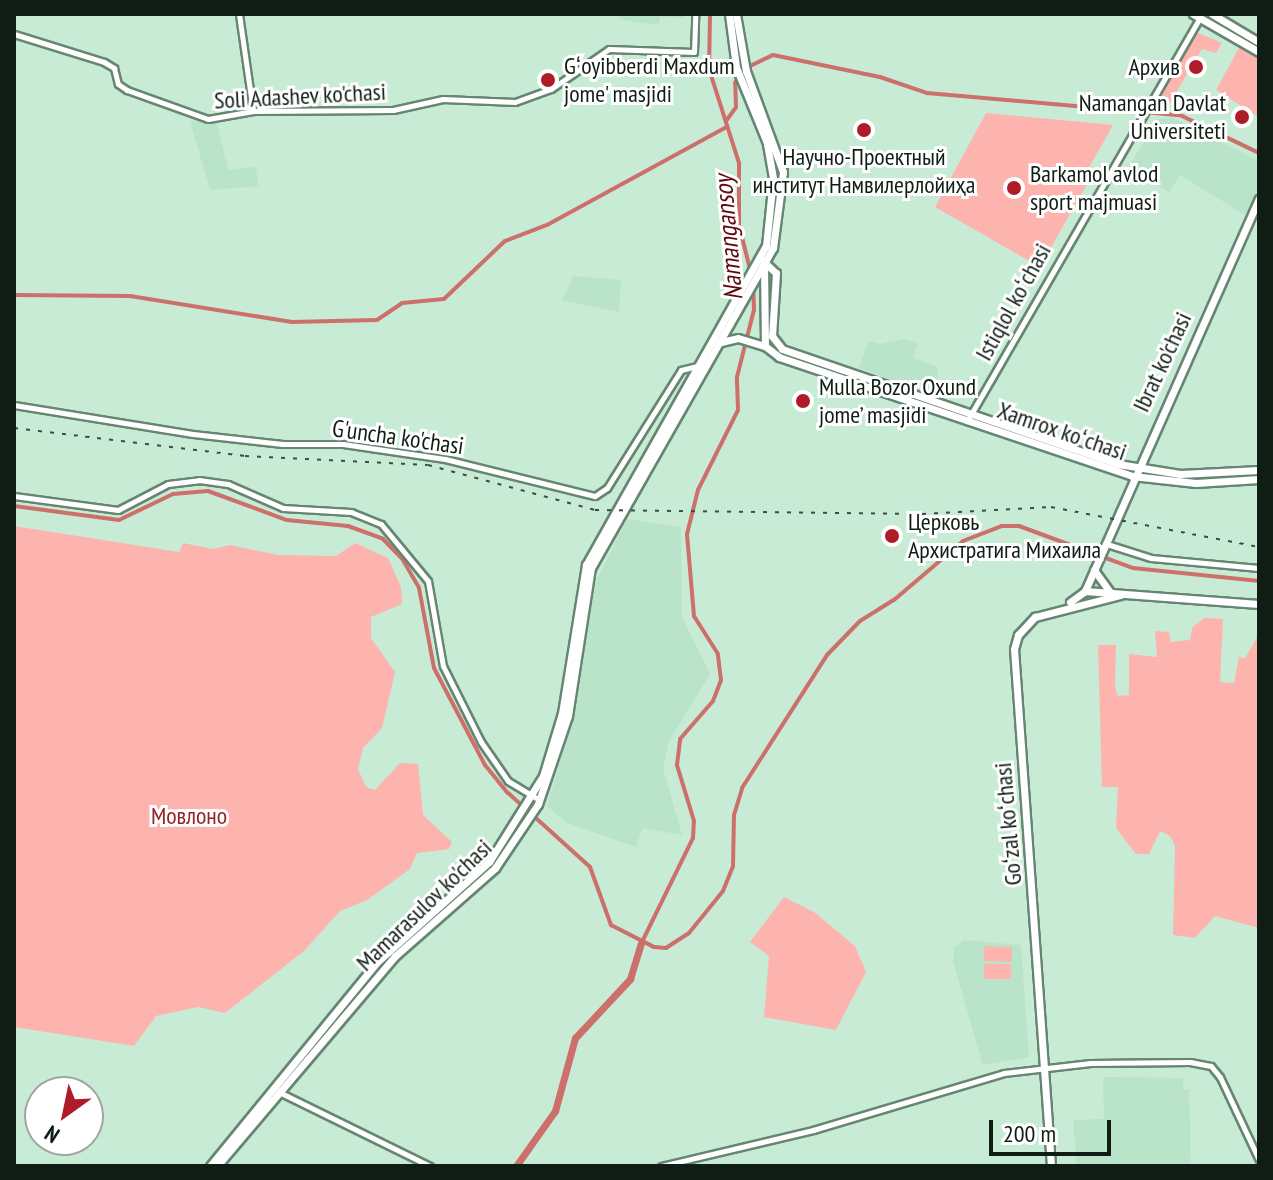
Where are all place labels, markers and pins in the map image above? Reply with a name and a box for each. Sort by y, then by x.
place label: Gʻoyibberdi Maxdum jome' masjidi [564,52,735,108]
place label: Архив [1128,53,1180,81]
marker: Архив [1187,58,1205,76]
marker: Gʻoyibberdi Maxdum jome' masjidi [539,71,557,89]
place label: Namangan Davlat Universiteti [1079,89,1226,145]
marker: Namangan Davlat Universiteti [1233,108,1251,126]
marker: Научно-Проектный институт Намвилерлойиҳа [855,121,873,139]
place label: Научно-Проектный институт Намвилерлойиҳа [752,143,976,199]
place label: Barkamol avlod sport majmuasi [1030,160,1158,216]
marker: Barkamol avlod sport majmuasi [1005,179,1023,197]
place label: Mulla Bozor Oxund jome’ masjidi [819,373,976,429]
marker: Mulla Bozor Oxund jome’ masjidi [794,392,812,410]
place label: Церковь Архистратига Михаила [908,508,1101,564]
marker: Церковь Архистратига Михаила [883,527,901,545]

